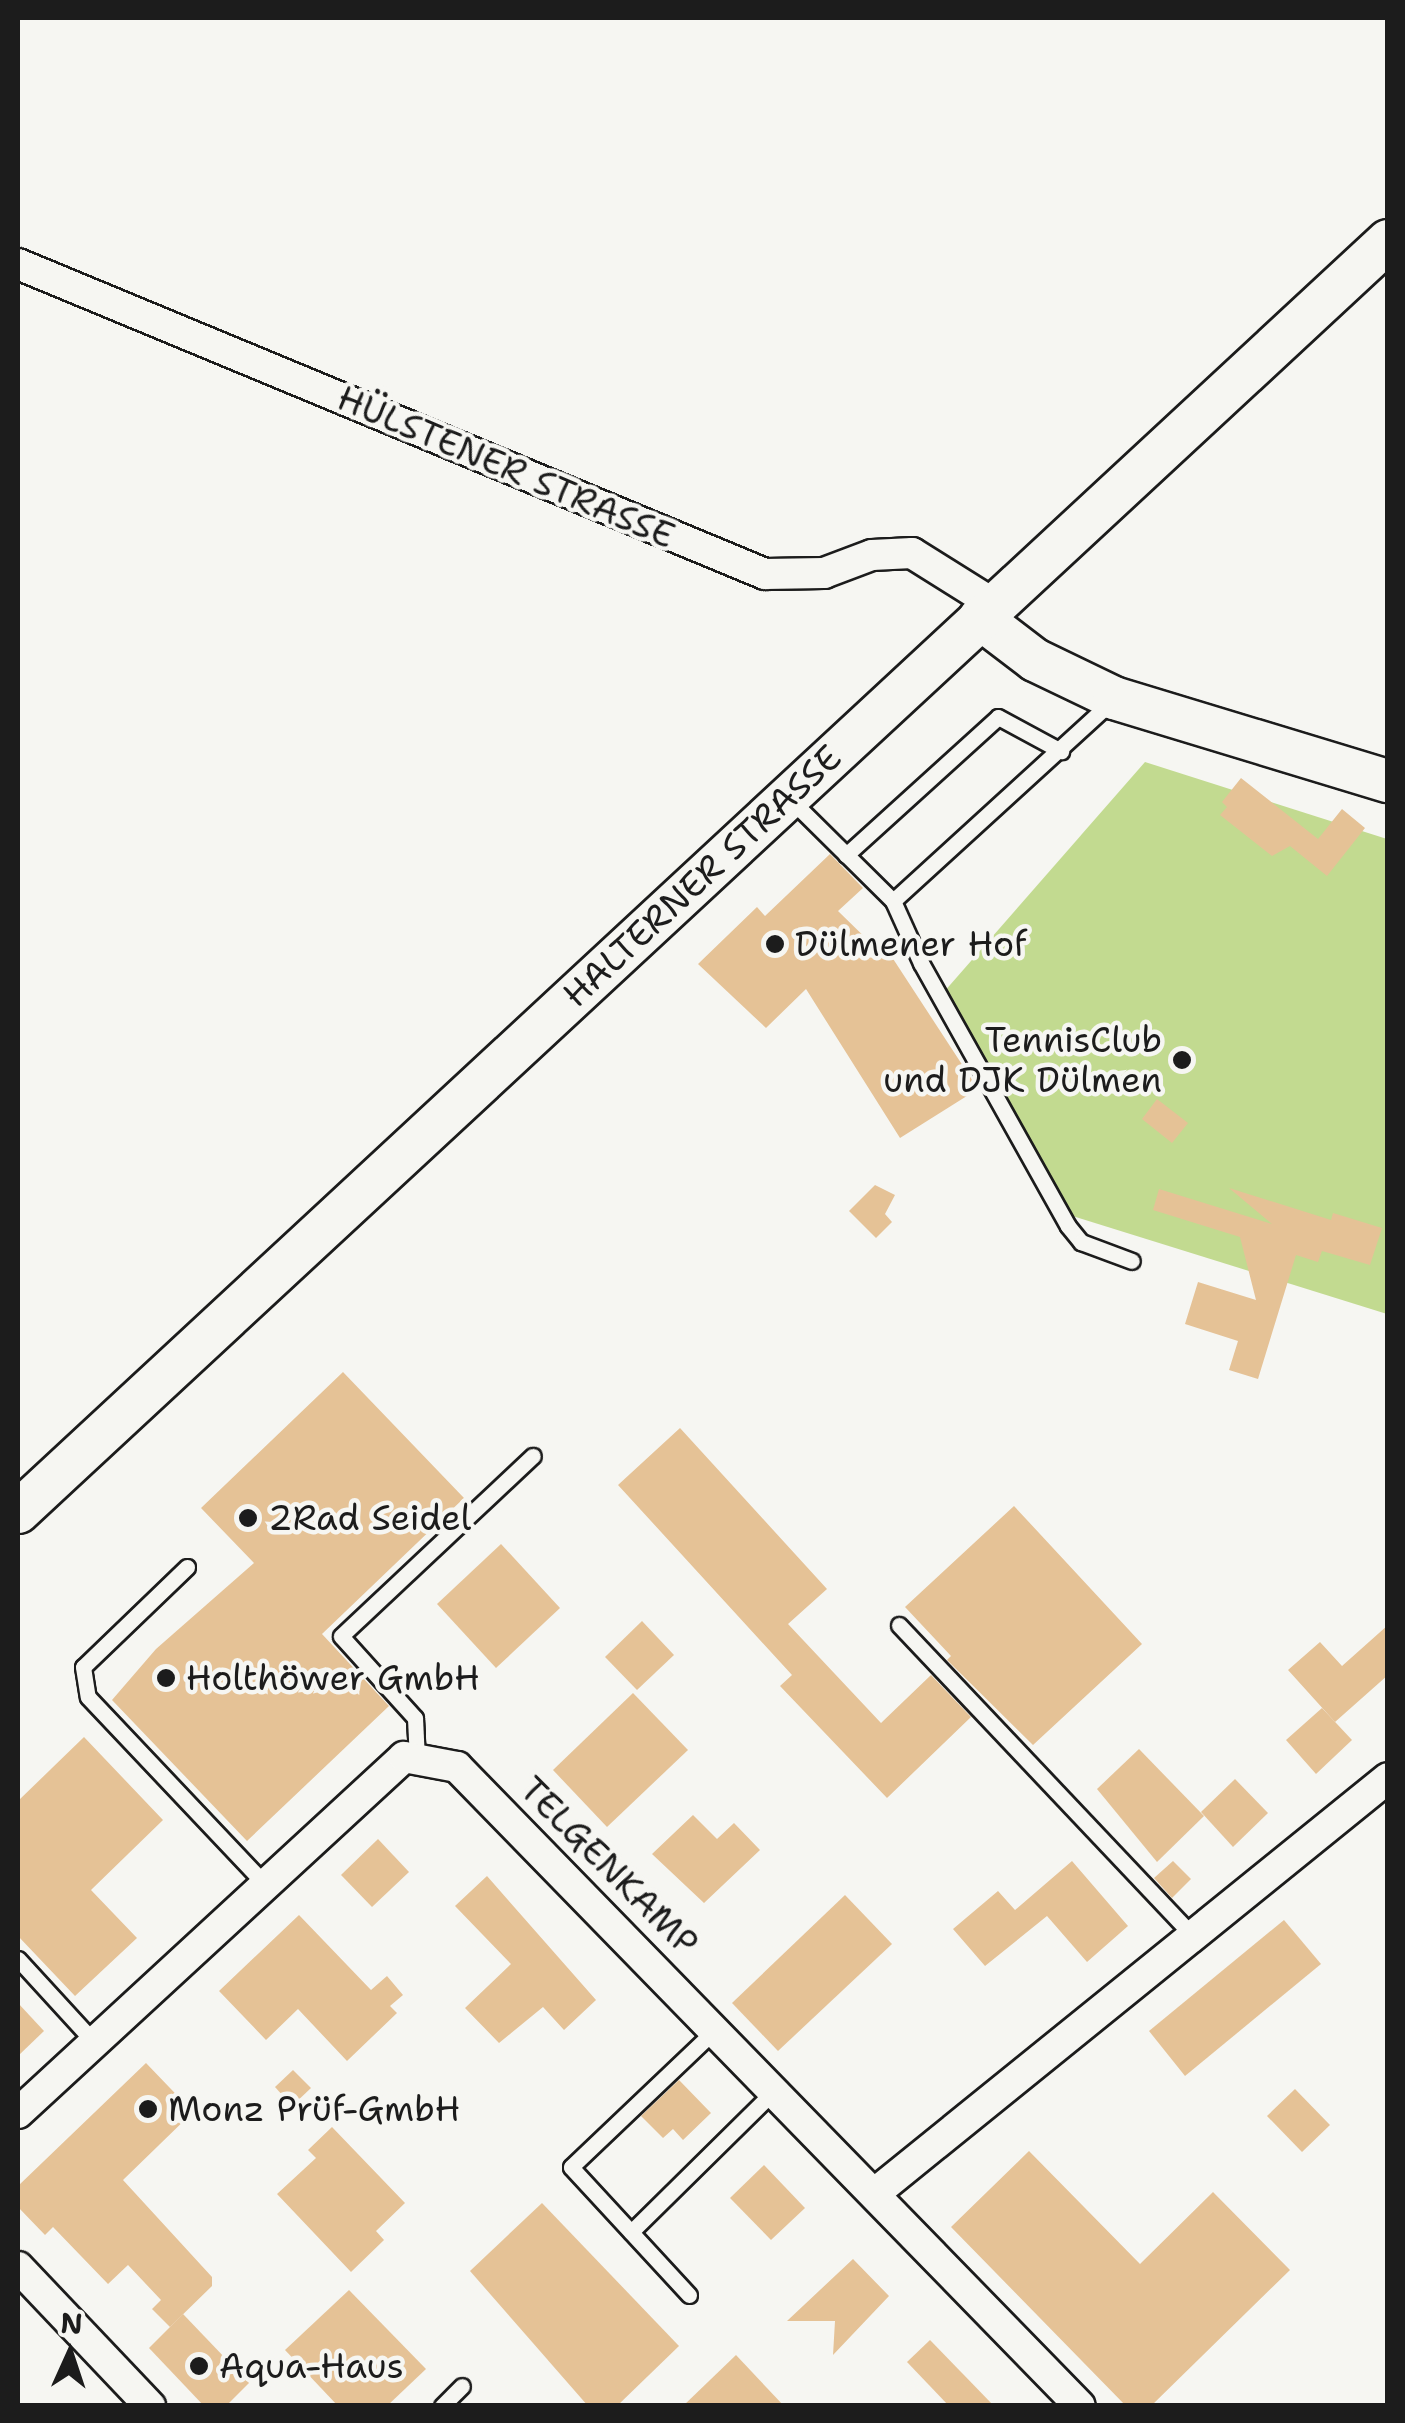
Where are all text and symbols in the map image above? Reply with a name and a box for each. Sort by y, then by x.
street label: HÜLSTENER STRASSE [331,377,681,557]
street label: HALTERNER STRASSE [554,736,850,1016]
place label: Dülmener Hof [795,923,1027,965]
marker: Dülmener Hof [764,933,786,955]
place label: TennisClub und DJK Dülmen [883,1019,1162,1101]
marker: TennisClub und DJK Dülmen [1171,1049,1193,1071]
place label: 2Rad Seidel [268,1497,471,1539]
marker: 2Rad Seidel [237,1507,259,1529]
place label: Holthöwer GmbH [186,1657,480,1699]
marker: Holthöwer GmbH [155,1667,177,1689]
street label: TELGENKAMP [511,1768,707,1964]
place label: Monz Prüf-GmbH [168,2088,460,2130]
marker: Monz Prüf-GmbH [137,2098,159,2120]
north arrow [20,2303,120,2403]
text: N [59,2303,84,2343]
place label: Aqua-Haus [219,2345,404,2387]
marker: Aqua-Haus [188,2355,210,2377]

